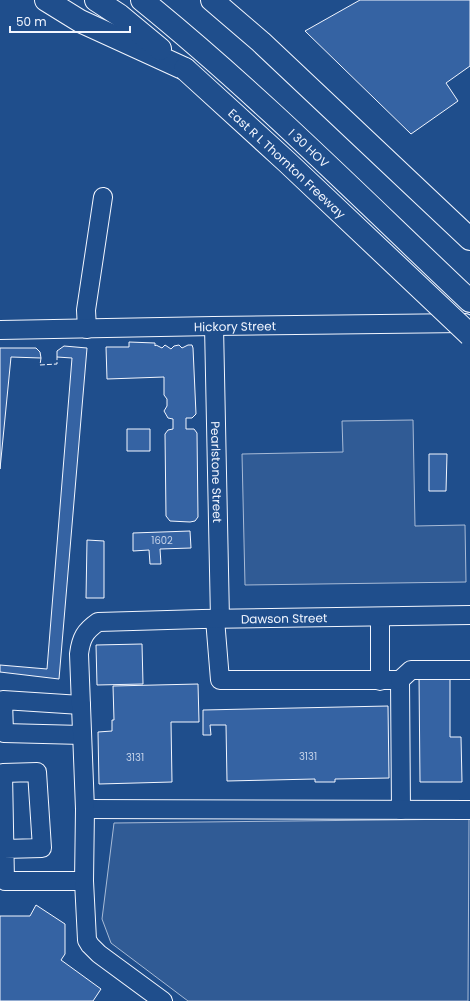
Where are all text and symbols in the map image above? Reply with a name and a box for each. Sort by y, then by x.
scale bar [10,8,130,34]
text: 50 m [16,13,47,30]
street label: East R L Thornton Freeway [225,104,350,222]
street label: I 30 HOV [285,124,333,171]
street label: Hickory Street [194,317,276,335]
street label: Pearlstone Street [207,421,227,523]
house number: 1602 [151,533,173,548]
street label: Dawson Street [241,609,327,627]
house number: 3131 [299,749,317,764]
house number: 3131 [126,750,144,765]

